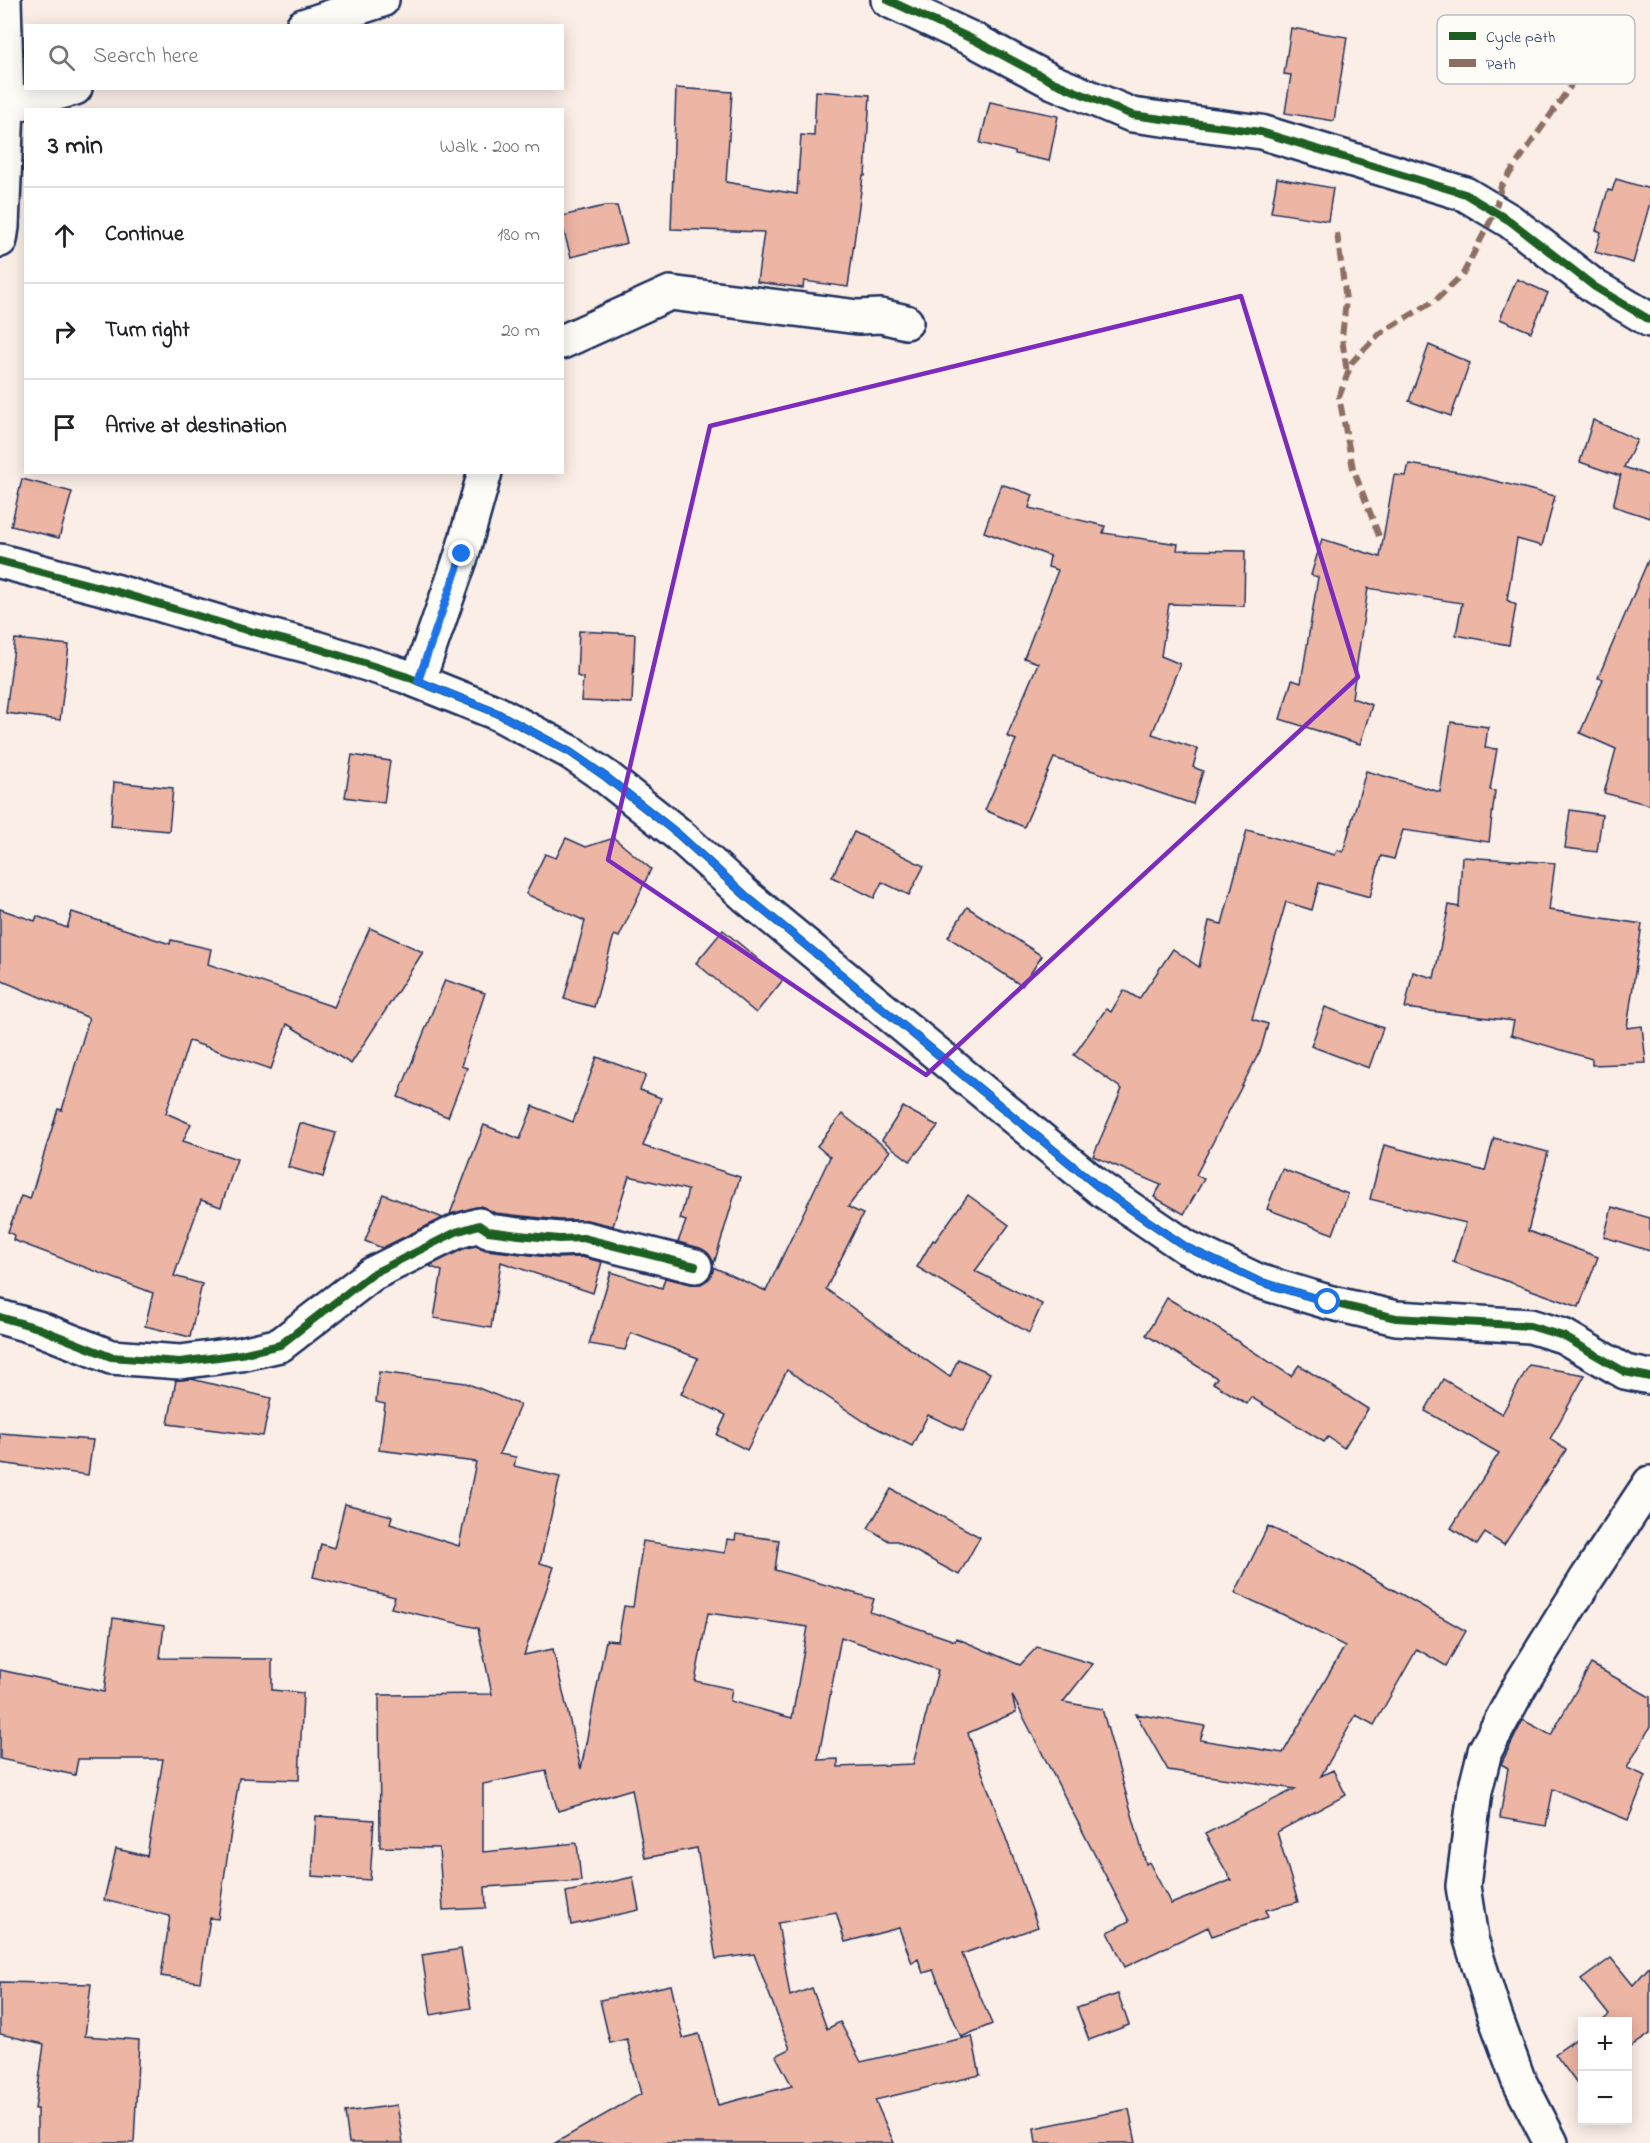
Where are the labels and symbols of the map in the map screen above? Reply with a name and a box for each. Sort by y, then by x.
legend [1437,15,1635,84]
text: Cycle path [1486,26,1555,50]
text: Path [1486,53,1516,77]
route end [448,540,474,566]
route start [1314,1288,1340,1314]

